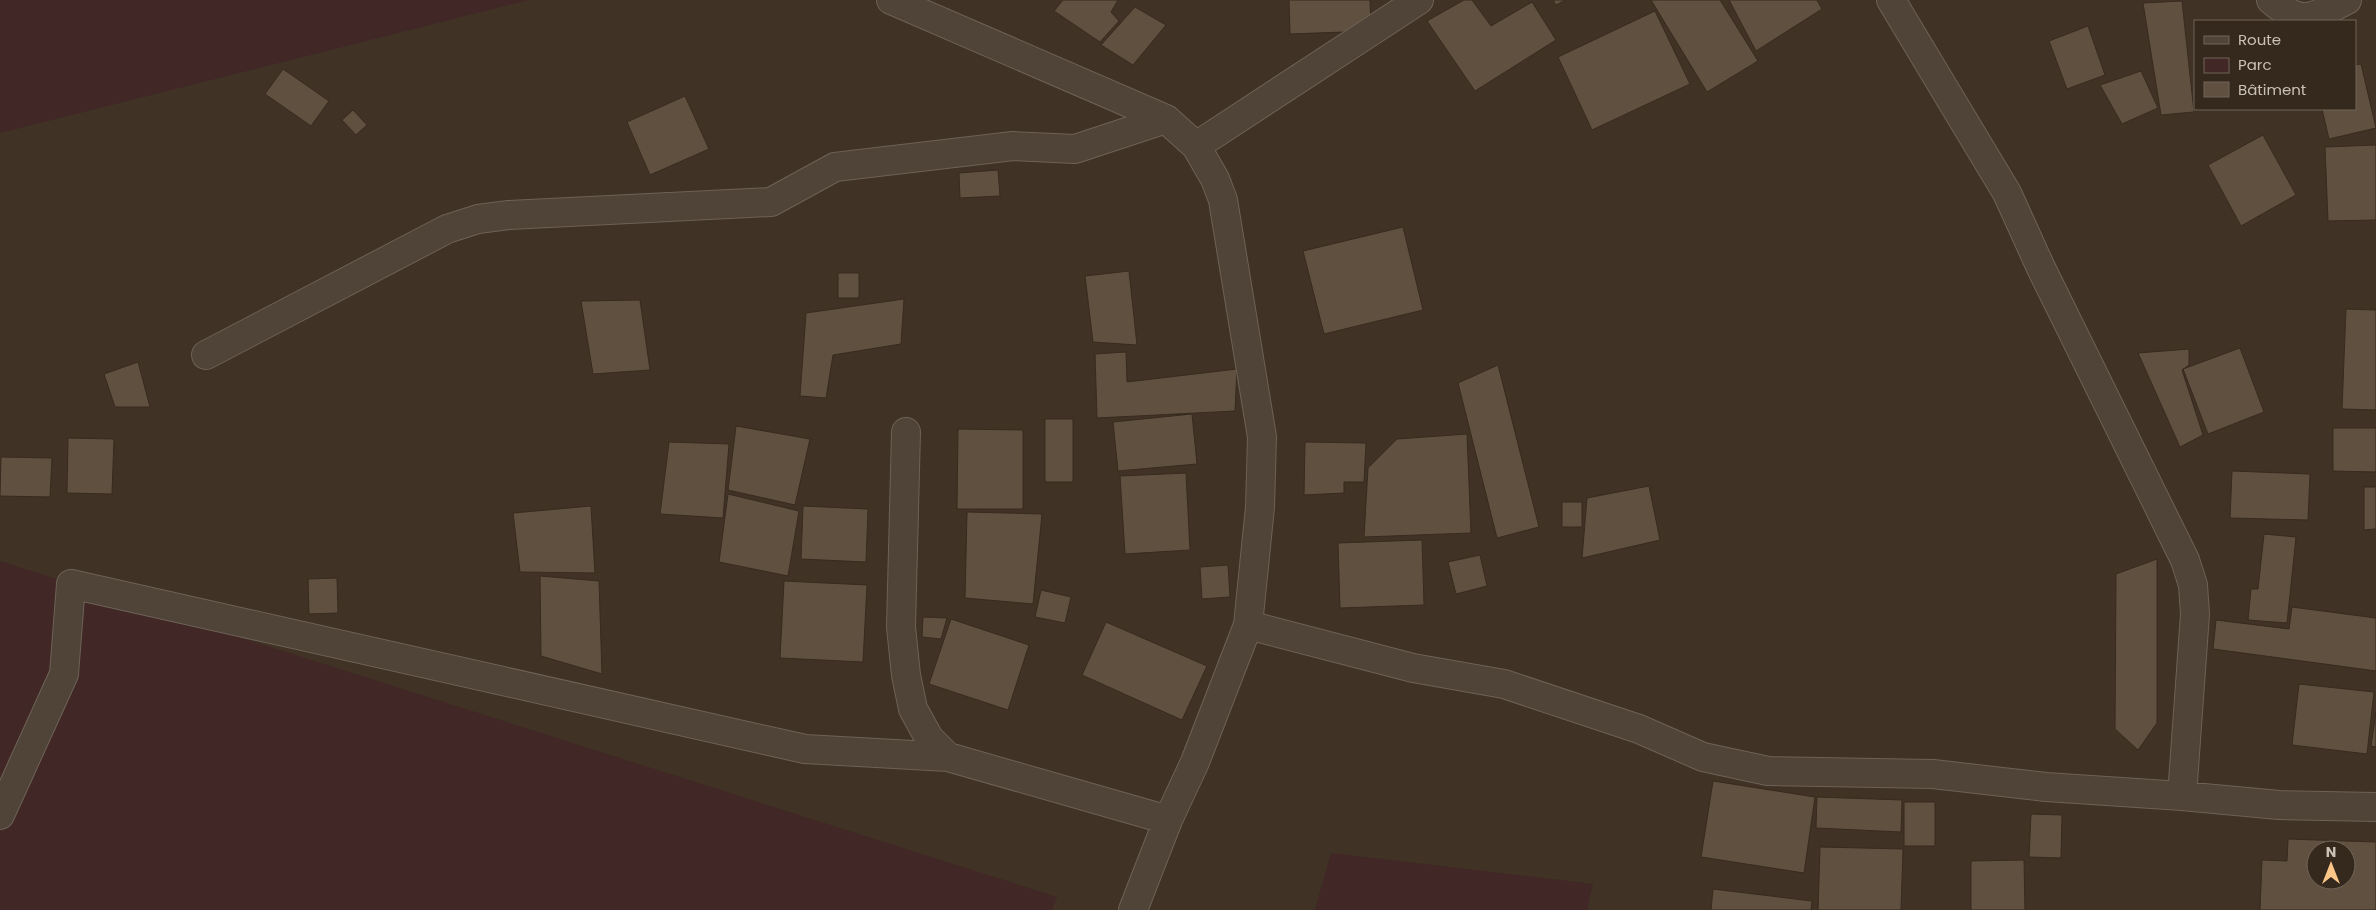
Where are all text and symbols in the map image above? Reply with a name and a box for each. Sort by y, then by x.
legend [2194,20,2356,110]
text: Route [2238,29,2281,50]
text: Parc [2238,54,2272,75]
text: Bâtiment [2238,79,2306,100]
north arrow [2306,840,2356,890]
text: N [2326,842,2336,862]

